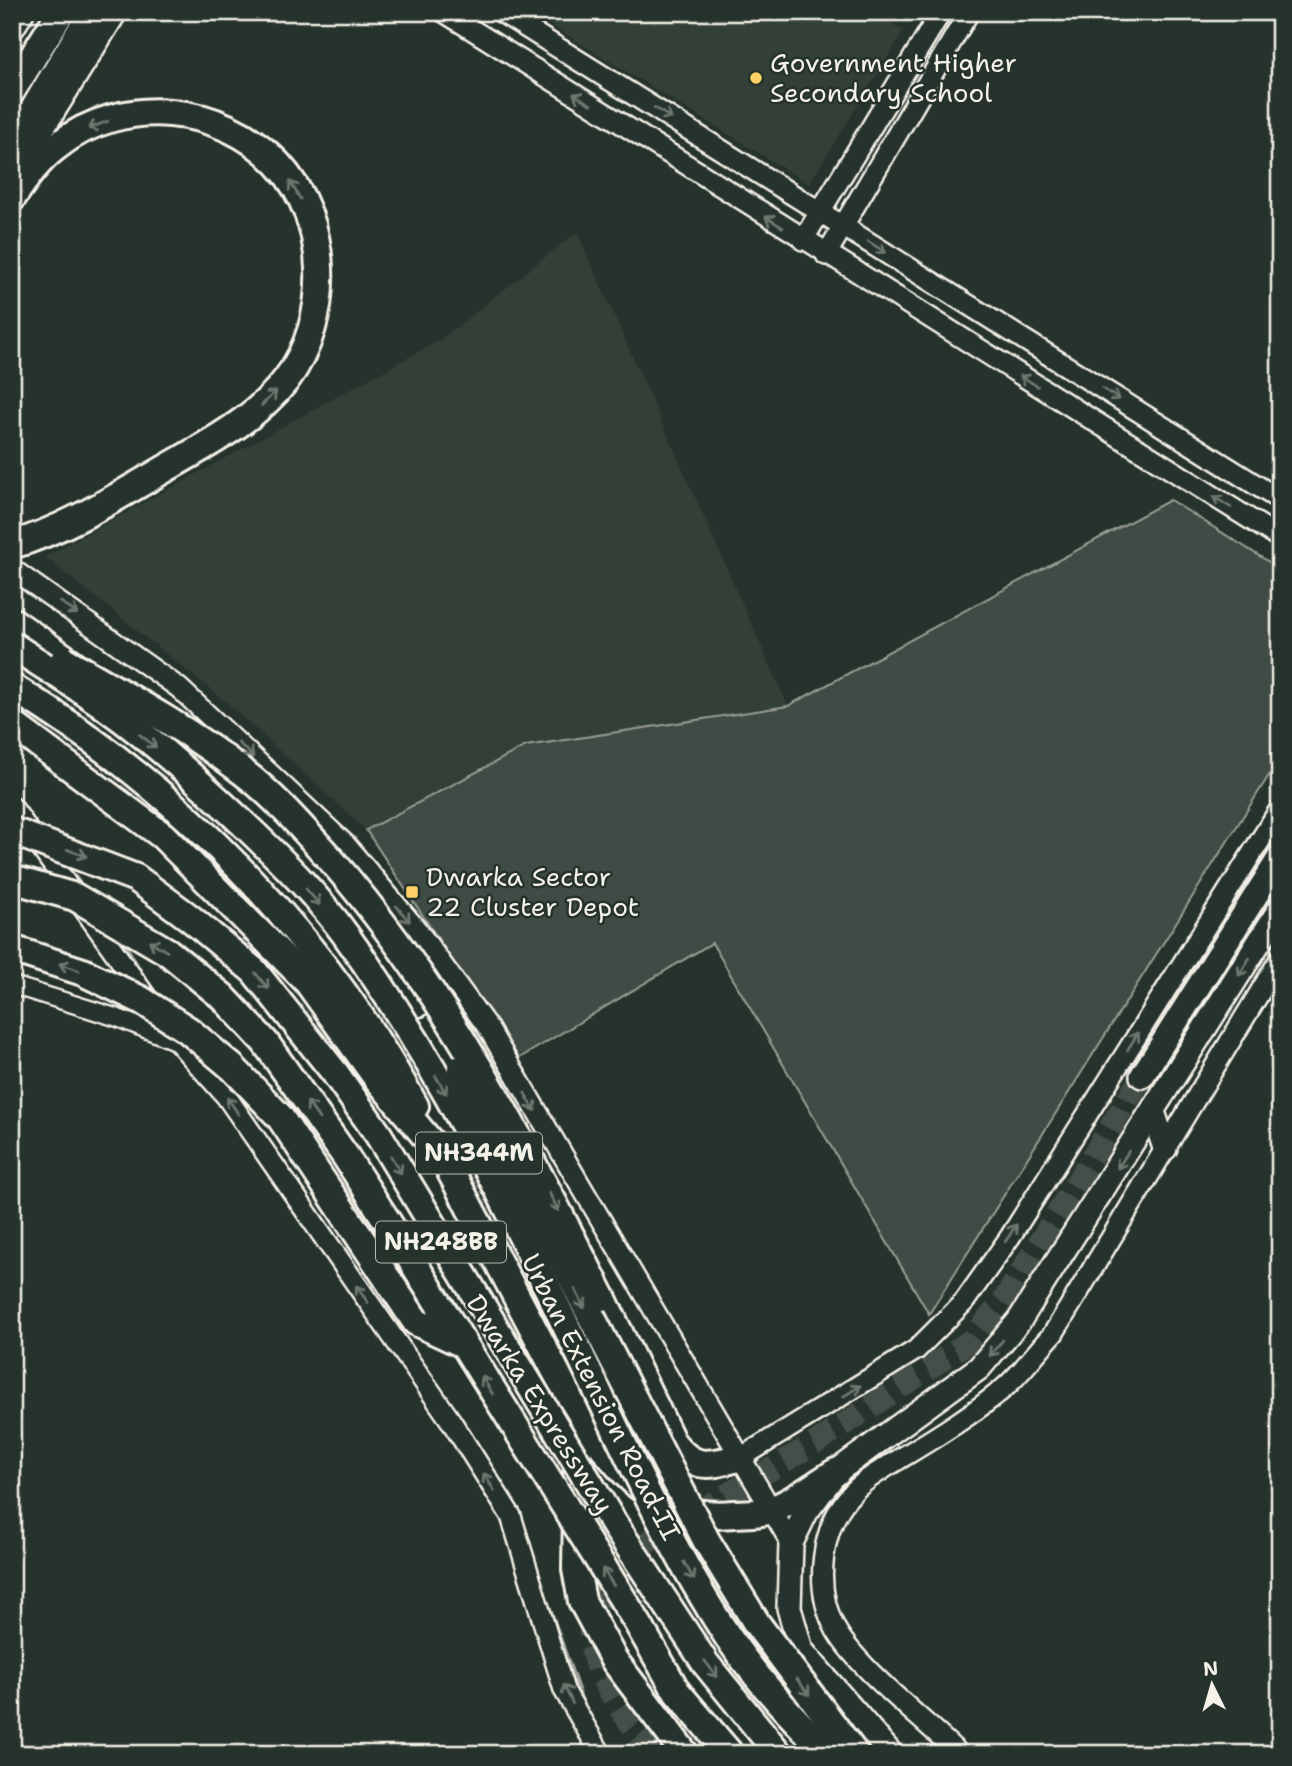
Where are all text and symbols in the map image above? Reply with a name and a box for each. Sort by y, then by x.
place label: Government Higher Secondary School [770,45,1017,110]
marker: Government Higher Secondary School [748,70,764,86]
one-way arrow [572,92,592,106]
one-way arrow [653,106,672,121]
one-way arrow [87,119,109,132]
one-way arrow [287,180,301,200]
one-way arrow [764,214,784,228]
one-way arrow [866,241,886,255]
one-way arrow [1019,374,1039,388]
one-way arrow [1101,386,1120,401]
one-way arrow [260,390,277,407]
one-way arrow [1212,494,1232,508]
one-way arrow [59,600,78,615]
one-way arrow [139,733,157,748]
one-way arrow [237,742,255,758]
one-way arrow [65,848,87,860]
place label: Dwarka Sector 22 Cluster Depot [426,859,639,924]
marker: Dwarka Sector 22 Cluster Depot [404,884,420,900]
one-way arrow [305,887,321,905]
one-way arrow [395,904,411,922]
one-way arrow [149,939,169,953]
one-way arrow [1236,956,1250,976]
one-way arrow [58,960,80,972]
one-way arrow [254,972,269,990]
one-way arrow [1126,1032,1141,1051]
one-way arrow [434,1074,448,1094]
one-way arrow [524,1091,538,1111]
one-way arrow [226,1097,240,1116]
one-way arrow [306,1101,320,1120]
road number: NH344M [416,1133,542,1174]
one-way arrow [1116,1149,1130,1169]
one-way arrow [389,1154,403,1174]
one-way arrow [547,1191,561,1212]
road number: NH248BB [376,1222,506,1262]
one-way arrow [1005,1224,1019,1244]
street label: Urban Extension Road-II [514,1248,689,1546]
one-way arrow [355,1285,369,1304]
street label: Dwarka Expressway [459,1287,622,1520]
one-way arrow [573,1288,587,1309]
one-way arrow [988,1339,1004,1357]
one-way arrow [480,1376,494,1395]
one-way arrow [842,1384,862,1398]
one-way arrow [482,1473,497,1492]
one-way arrow [682,1560,696,1580]
one-way arrow [601,1568,615,1588]
north arrow [1176,1650,1246,1720]
text: N [1202,1655,1219,1682]
one-way arrow [703,1659,718,1678]
one-way arrow [795,1677,810,1696]
one-way arrow [560,1684,574,1705]

